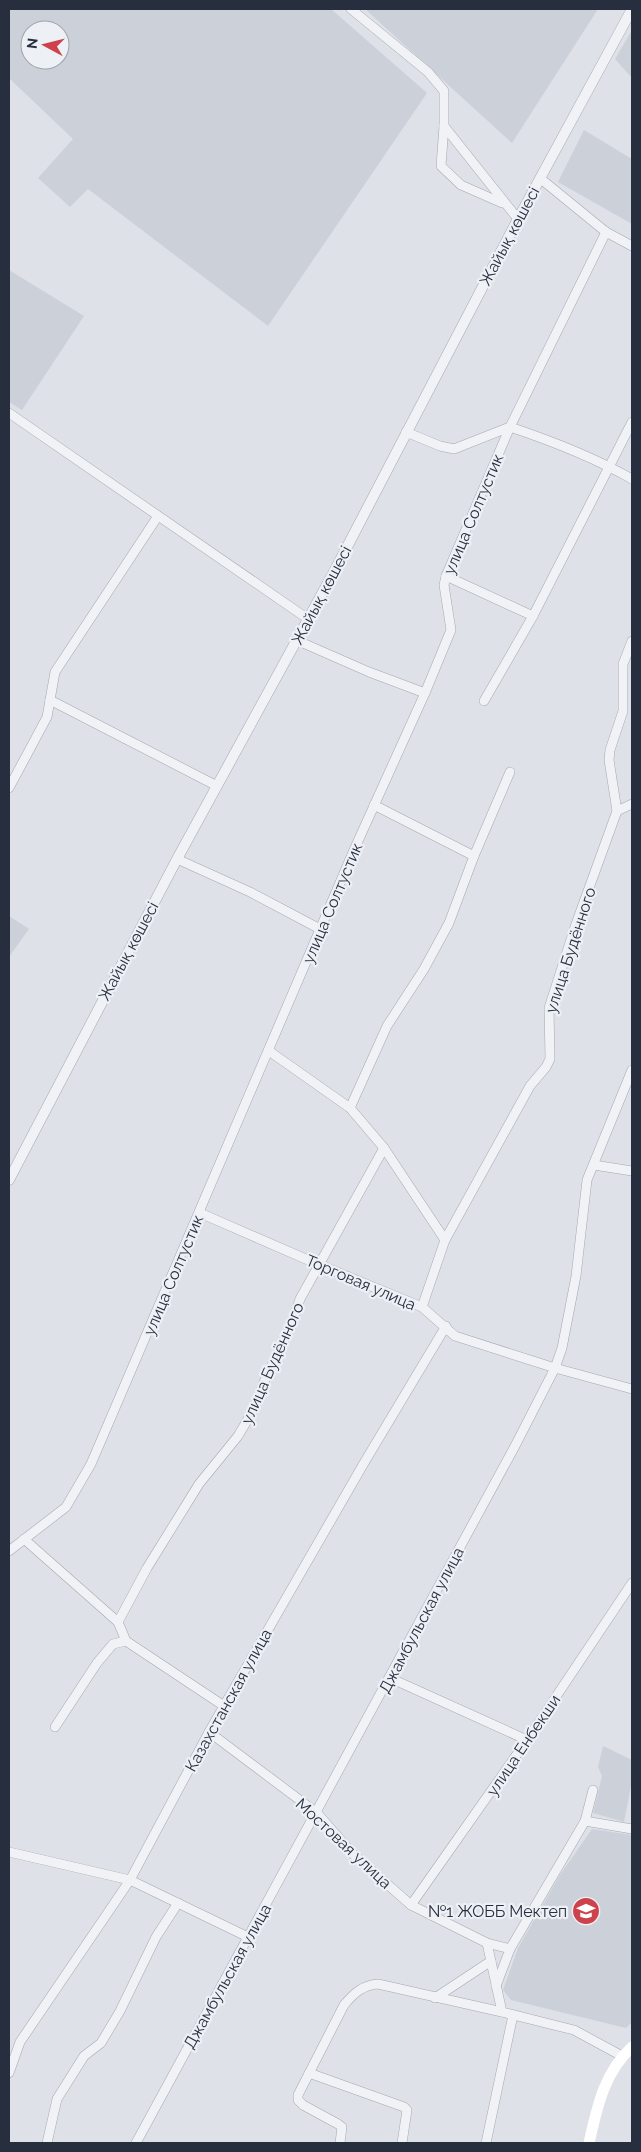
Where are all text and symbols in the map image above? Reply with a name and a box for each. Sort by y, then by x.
north arrow [20,20,70,70]
text: N [24,37,41,50]
street label: Жайық көшесі [475,184,543,289]
street label: улица Солтустик [439,451,507,577]
street label: Жайық көшесі [287,543,355,648]
street label: улица Солтустик [298,840,366,966]
street label: улица Будённого [541,885,600,1016]
street label: Жайық көшесі [94,899,162,1004]
street label: улица Солтустик [139,1212,207,1338]
street label: Торговая улица [303,1251,419,1314]
street label: улица Будённого [237,1299,308,1427]
street label: Джамбульская улица [375,1544,468,1696]
street label: Казахстанская улица [181,1625,276,1775]
street label: улица Енбекши [483,1691,564,1800]
street label: Мостовая улица [292,1794,395,1893]
school or university icon: №1 ЖОББ Мектеп [571,1896,601,1926]
street label: Джамбульская улица [180,1901,275,2052]
place label: №1 ЖОББ Мектеп [428,1902,567,1921]

